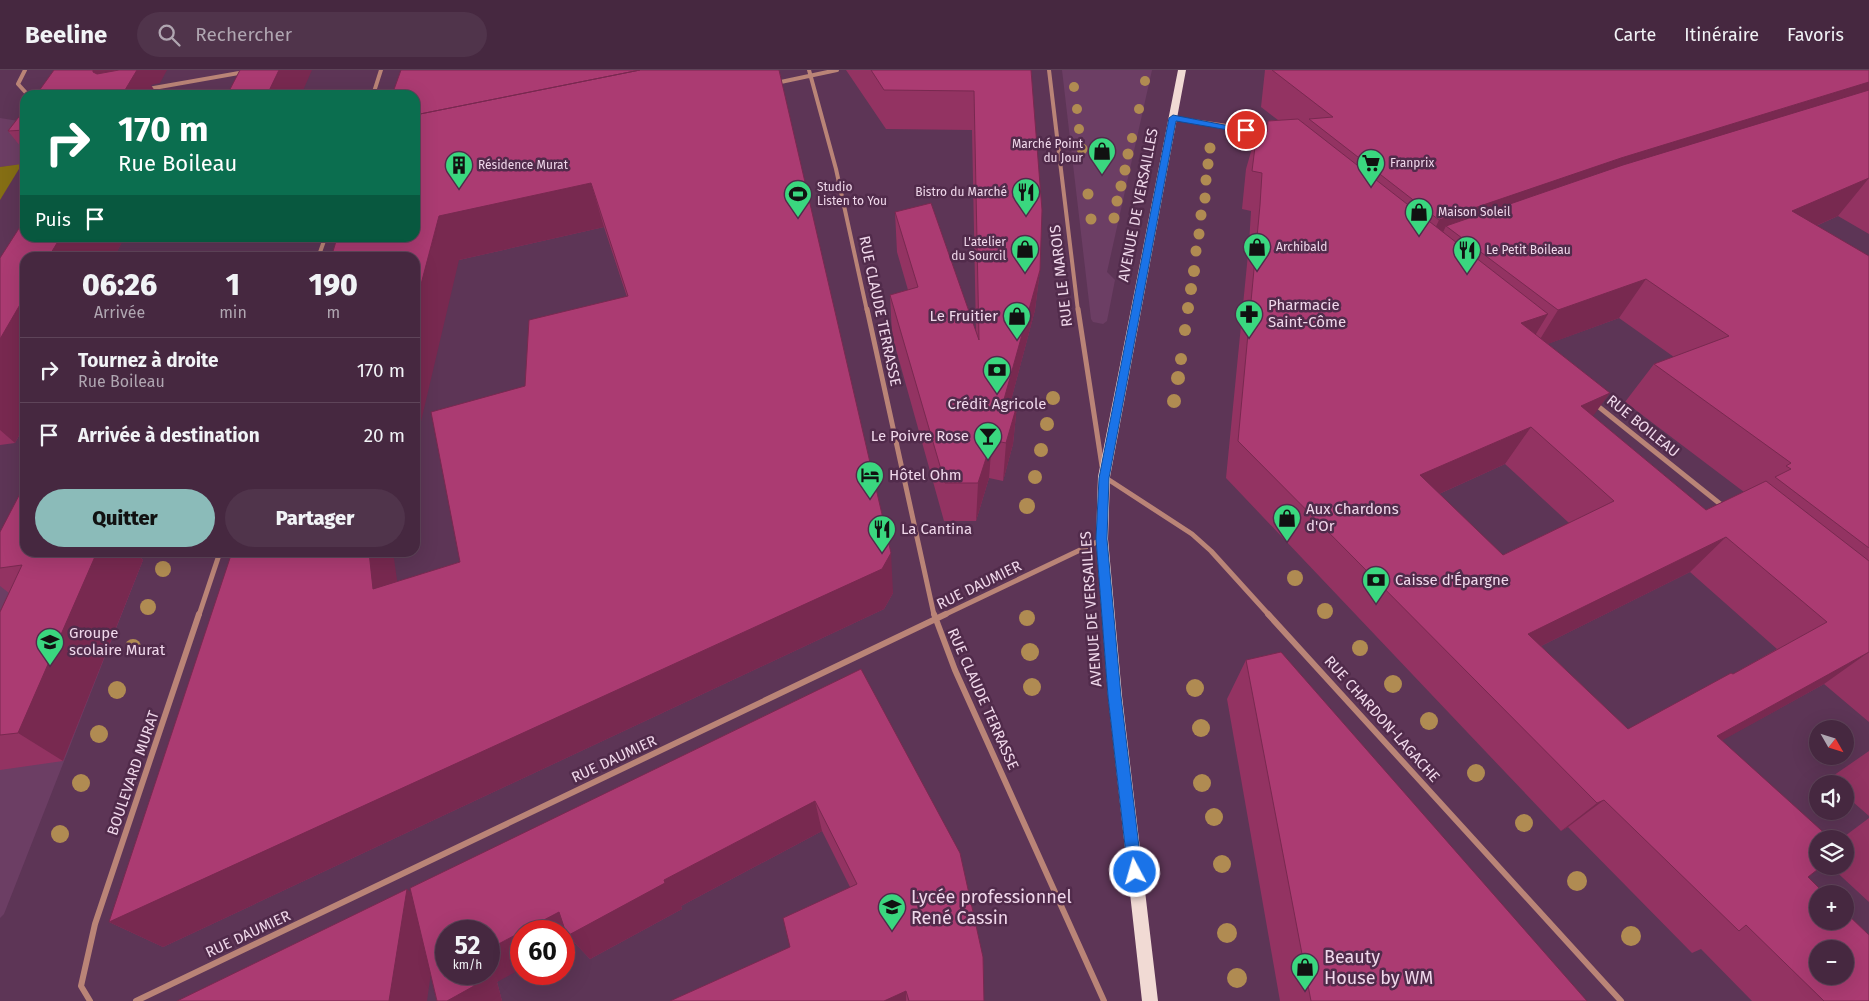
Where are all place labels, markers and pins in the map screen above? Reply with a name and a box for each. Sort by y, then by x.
pin [1225,109,1267,151]
shop icon: Marché Point du Jour [1087,136,1117,175]
place label: Marché Point du Jour [1012,137,1084,165]
supermarket icon: Franprix [1356,148,1386,187]
building icon: Résidence Murat [444,150,474,189]
place label: Franprix [1390,156,1434,170]
place label: Résidence Murat [478,158,569,172]
restaurant icon: Bistro du Marché [1011,177,1041,216]
sports icon: Studio Listen to You [783,179,813,218]
place label: Studio Listen to You [817,180,887,208]
place label: Bistro du Marché [915,185,1007,199]
shop icon: Maison Soleil [1404,197,1434,236]
place label: Maison Soleil [1438,205,1511,219]
shop icon: Archibald [1242,232,1272,271]
shop icon: L'atelier du Sourcil [1010,234,1040,273]
place label: L'atelier du Sourcil [951,235,1006,263]
restaurant icon: Le Petit Boileau [1452,235,1482,274]
place label: Archibald [1276,240,1327,254]
place label: Le Petit Boileau [1486,243,1571,257]
place label: Pharmacie Saint-Côme [1268,296,1346,331]
pharmacy icon: Pharmacie Saint-Côme [1234,299,1264,338]
shop icon: Le Fruitier [1002,301,1032,340]
place label: Le Fruitier [930,307,998,325]
bank icon: Crédit Agricole [982,355,1012,394]
place label: Crédit Agricole [948,395,1046,413]
bar icon: Le Poivre Rose [973,421,1003,460]
place label: Le Poivre Rose [871,427,969,445]
hotel icon: Hôtel Ohm [855,460,885,499]
place label: Hôtel Ohm [889,466,962,484]
place label: Aux Chardons d'Or [1306,500,1399,535]
shop icon: Aux Chardons d'Or [1272,503,1302,542]
restaurant icon: La Cantina [867,514,897,553]
place label: La Cantina [901,520,972,538]
bank icon: Caisse d'Épargne [1361,565,1391,604]
place label: Caisse d'Épargne [1395,571,1509,589]
place label: Groupe scolaire Murat [69,624,166,659]
school or university icon: Groupe scolaire Murat [35,627,65,666]
place label: Lycée professionnel René Cassin [911,886,1072,929]
school or university icon: Lycée professionnel René Cassin [877,892,907,931]
place label: Beauty House by WM [1324,946,1433,989]
shop icon: Beauty House by WM [1290,952,1320,991]

